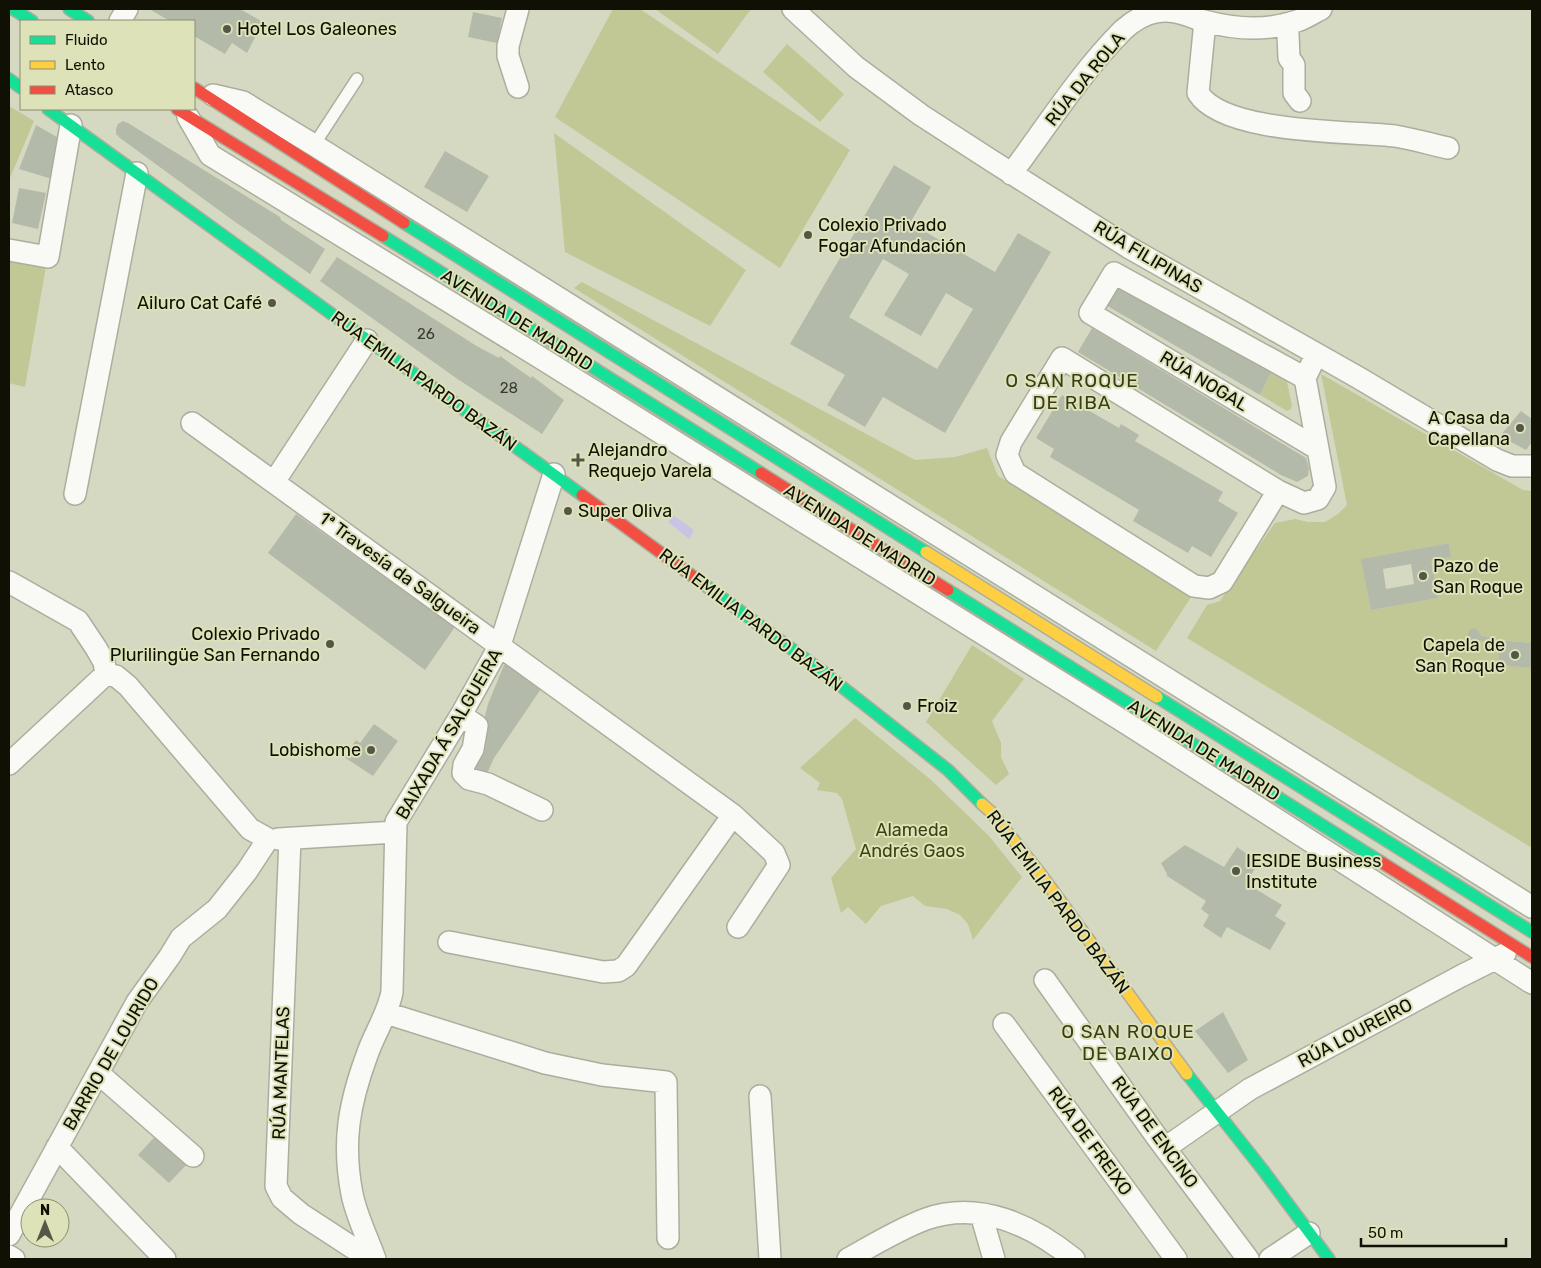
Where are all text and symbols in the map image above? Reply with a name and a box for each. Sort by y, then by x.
place label: Hotel Los Galeones [237,18,397,40]
legend [20,20,195,110]
marker: Hotel Los Galeones [221,23,233,35]
street label: RÚA DA ROLA [1040,28,1130,130]
text: Fluido [65,31,108,49]
text: Lento [65,56,105,74]
text: Atasco [65,81,113,99]
place label: Colexio Privado Fogar Afundación [818,214,966,257]
street label: RÚA FILIPINAS [1090,216,1206,298]
marker: Colexio Privado Fogar Afundación [802,229,814,241]
street label: AVENIDA DE MADRID [437,264,597,376]
place label: Ailuro Cat Café [137,292,262,314]
marker: Ailuro Cat Café [266,297,278,309]
street label: RÚA EMILIA PARDO BAZÁN [327,306,521,456]
house number: 26 [417,325,435,343]
street label: RÚA NOGAL [1156,346,1252,416]
district label: O SAN ROQUE DE RIBA [1005,369,1139,414]
house number: 28 [500,379,518,397]
place label: A Casa da Capellana [1428,407,1510,450]
marker: A Casa da Capellana [1514,422,1526,434]
place label: Alejandro Requejo Varela [588,439,712,482]
marker: Alejandro Requejo Varela [572,454,584,466]
street label: AVENIDA DE MADRID [780,479,940,591]
place label: Super Oliva [578,500,672,522]
marker: Super Oliva [562,505,574,517]
street label: 1ª Travesía da Salgueira [315,507,485,639]
street label: RÚA EMILIA PARDO BAZÁN [655,544,847,696]
place label: Pazo de San Roque [1433,555,1523,598]
marker: Pazo de San Roque [1417,570,1429,582]
place label: Colexio Privado Plurilingüe San Fernando [110,623,320,666]
place label: Capela de San Roque [1415,634,1505,677]
marker: Colexio Privado Plurilingüe San Fernando [324,638,336,650]
street label: BAIXADA Á SALGUEIRA [391,645,507,823]
marker: Capela de San Roque [1509,649,1521,661]
street label: AVENIDA DE MADRID [1124,694,1284,806]
place label: Froiz [917,695,958,717]
marker: Froiz [901,700,913,712]
place label: Lobishome [269,739,361,761]
marker: Lobishome [365,744,377,756]
street label: RÚA EMILIA PARDO BAZÁN [982,806,1134,998]
park label: Alameda Andrés Gaos [859,819,965,862]
place label: IESIDE Business Institute [1246,850,1381,893]
marker: IESIDE Business Institute [1230,865,1242,877]
street label: BARRIO DE LOURIDO [58,974,164,1134]
street label: RÚA LOUREIRO [1294,994,1416,1072]
street label: RÚA MANTELAS [268,1006,294,1140]
district label: O SAN ROQUE DE BAIXO [1061,1020,1195,1065]
street label: RÚA DE ENCINO [1107,1072,1203,1192]
street label: RÚA DE FREIXO [1043,1082,1137,1200]
north arrow [20,1198,70,1248]
text: N [40,1202,50,1219]
scale bar [1361,1216,1506,1248]
text: 50 m [1368,1224,1403,1242]

